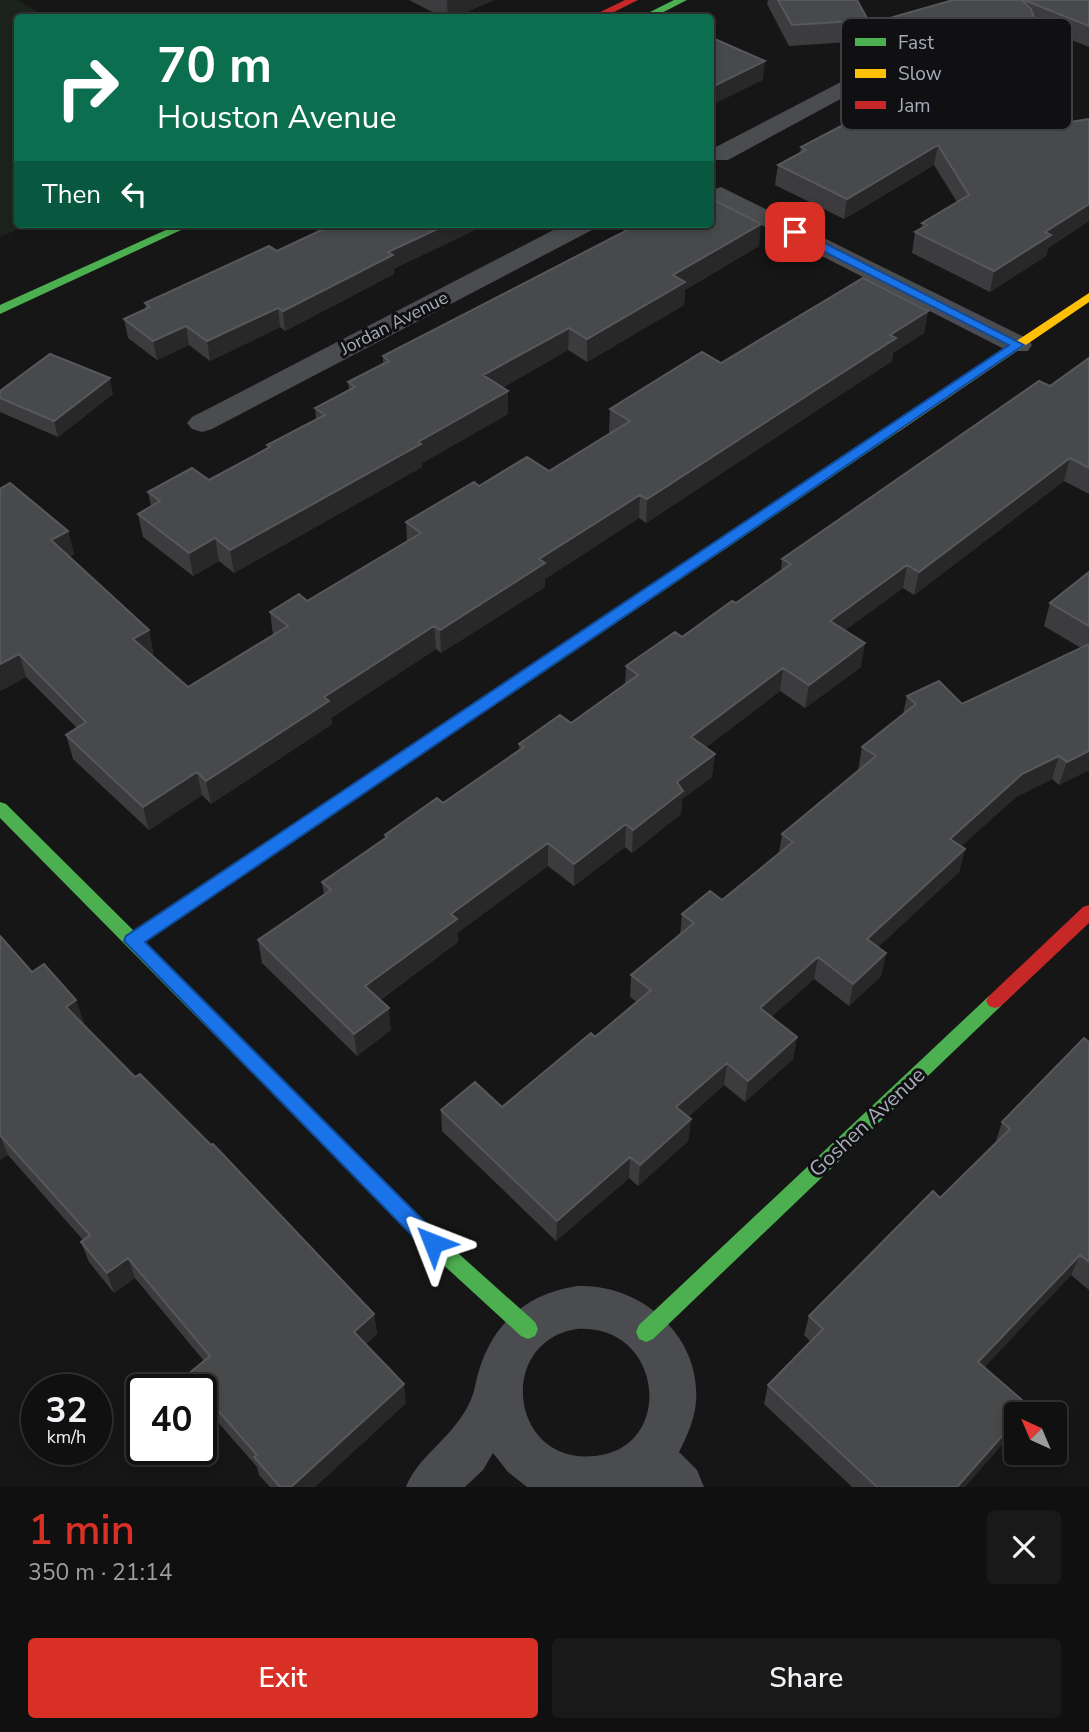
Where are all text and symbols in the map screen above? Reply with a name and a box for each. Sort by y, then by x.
legend [841,18,1072,130]
text: Fast [898,30,934,56]
text: 70 m [157,32,272,99]
icon: right [42,42,133,133]
text: Slow [898,61,942,87]
text: Jam [897,93,931,119]
text: Houston Avenue [157,96,396,139]
icon: left [115,175,153,213]
text: Then [42,177,101,212]
pin [765,202,825,262]
icon: arrive [776,213,814,251]
street label: Jordan Avenue [335,285,452,361]
street label: Goshen Avenue [803,1061,931,1183]
position arrow [396,1206,470,1280]
speed limit sign: 40 [126,1374,217,1465]
text: 32 [45,1387,88,1434]
north arrow [1004,1402,1068,1465]
map controls [1004,1402,1067,1465]
text: km/h [47,1425,86,1449]
text: 1 min [28,1502,135,1559]
button: close [987,1510,1061,1584]
text: 350 m · 21:14 [28,1557,173,1588]
button: Exit [28,1638,538,1718]
button: Share [552,1638,1061,1718]

